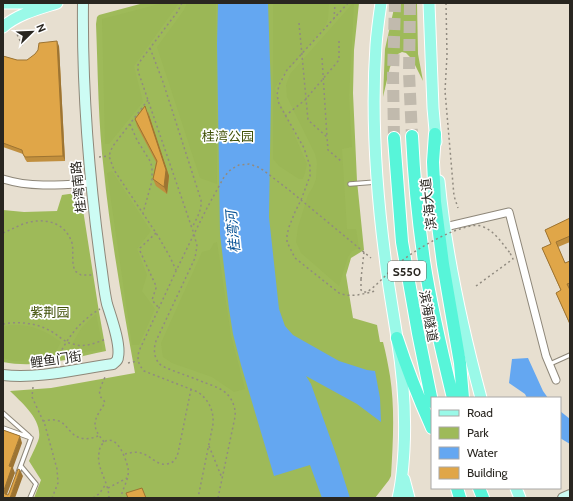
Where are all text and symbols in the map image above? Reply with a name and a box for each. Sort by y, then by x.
north arrow [12,12,52,52]
text: N [33,22,49,34]
park label: 桂湾公园 [202,128,254,144]
street label: 桂湾南路 [67,160,89,214]
street label: 滨海大道 [417,177,439,231]
water label: 桂湾河 [222,207,244,254]
road number: S550 [388,261,426,281]
street label: 滨海隧道 [417,289,441,343]
park label: 紫荆园 [30,304,70,320]
street label: 鲤鱼门街 [29,347,83,371]
legend [431,397,561,489]
text: Road [467,405,493,420]
text: Park [467,425,489,440]
text: Water [467,445,498,460]
text: Building [467,465,509,480]

